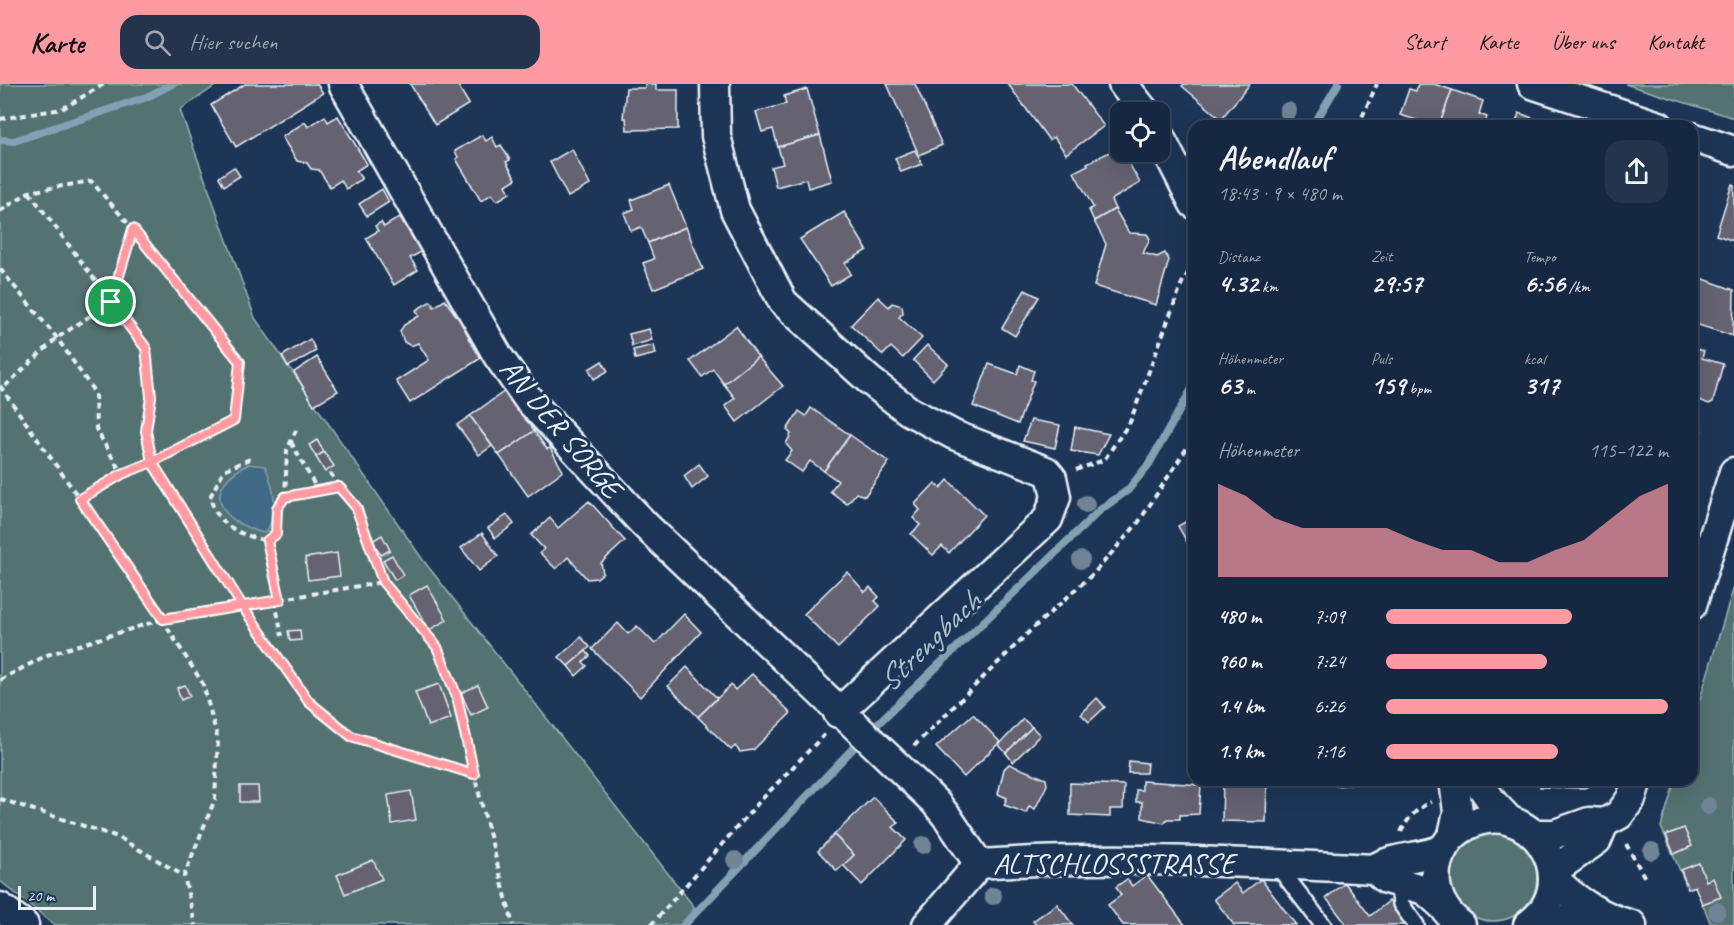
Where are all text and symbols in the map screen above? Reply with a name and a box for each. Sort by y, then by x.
search box [120,15,540,69]
text: Karte [30,25,84,60]
icon: search [141,26,174,59]
text: Hier suchen [189,28,278,56]
text: Start [1404,29,1445,55]
text: Karte [1478,29,1519,55]
text: Über uns [1552,29,1615,55]
text: Kontakt [1648,29,1704,55]
map controls [1110,102,1170,162]
button: locate [1110,102,1170,162]
text: Abendlauf [1218,137,1330,179]
button: share [1605,140,1668,203]
text: 18:43 · 9 × 480 m [1218,181,1342,206]
text: Distanz [1218,247,1260,267]
text: Zeit [1371,247,1392,267]
text: Tempo [1524,247,1556,267]
text: 4.32 [1218,267,1258,300]
text: 29:57 [1371,267,1422,300]
text: 6:56 [1524,267,1565,300]
pin [85,276,136,327]
text: km [1258,277,1278,297]
text: /km [1565,277,1590,297]
icon: arrive [94,285,127,318]
text: Höhenmeter [1218,349,1283,369]
text: Puls [1371,349,1392,369]
text: kcal [1524,349,1545,369]
street label: AN DER SORGE [492,350,633,509]
text: 63 [1218,369,1242,402]
text: 159 [1371,369,1405,402]
text: 317 [1524,369,1559,402]
text: m [1242,379,1255,399]
text: bpm [1405,379,1431,399]
text: Höhenmeter [1218,438,1299,463]
text: 115–122 m [1589,438,1668,463]
water label: Strengbach [869,580,991,700]
text: 480 m [1218,604,1261,629]
text: 7:09 [1314,604,1345,629]
text: 960 m [1218,649,1261,674]
text: 7:24 [1314,649,1345,674]
text: 1.4 km [1218,694,1265,719]
text: 6:26 [1314,694,1345,719]
text: 1.9 km [1218,739,1264,764]
text: 7:16 [1314,739,1345,764]
street label: ALTSCHLOSSSTRASSE [993,844,1239,882]
scale bar [18,883,96,910]
text: 20 m [27,886,54,906]

